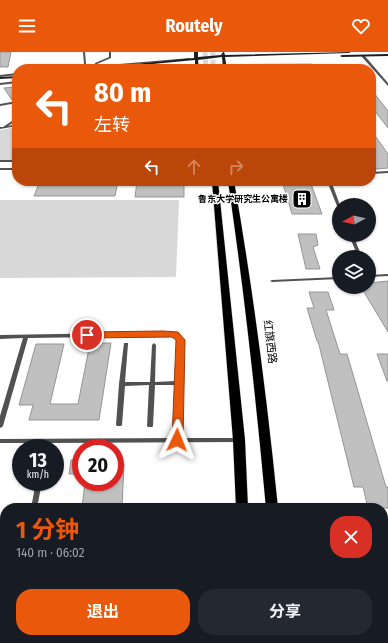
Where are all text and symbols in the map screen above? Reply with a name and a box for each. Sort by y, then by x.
icon: menu [16,15,38,37]
text: Routely [165,15,223,37]
icon: heart [350,15,372,37]
text: 80 m [94,76,151,109]
icon: left [28,80,80,132]
text: 左转 [94,114,130,136]
icon: left [141,156,163,178]
icon: ahead [183,156,205,178]
icon: right [225,156,247,178]
building icon: 鲁东大学研究生公寓楼 [291,188,313,210]
place label: 鲁东大学研究生公寓楼 [198,194,288,204]
north arrow [332,198,376,242]
map controls [332,198,376,294]
button: layers [332,250,376,294]
pin [70,318,104,352]
street label: 红旗西路 [261,319,279,365]
icon: arrive [76,324,98,346]
position arrow [156,419,198,461]
speed limit sign: 20 [72,439,124,491]
text: 13 [29,448,47,472]
text: km/h [27,469,49,481]
text: 1 分钟 [16,516,79,544]
button: close [330,516,372,558]
text: 140 m · 06:02 [16,545,84,560]
button: 退出 [16,589,190,635]
button: 分享 [198,589,372,635]

